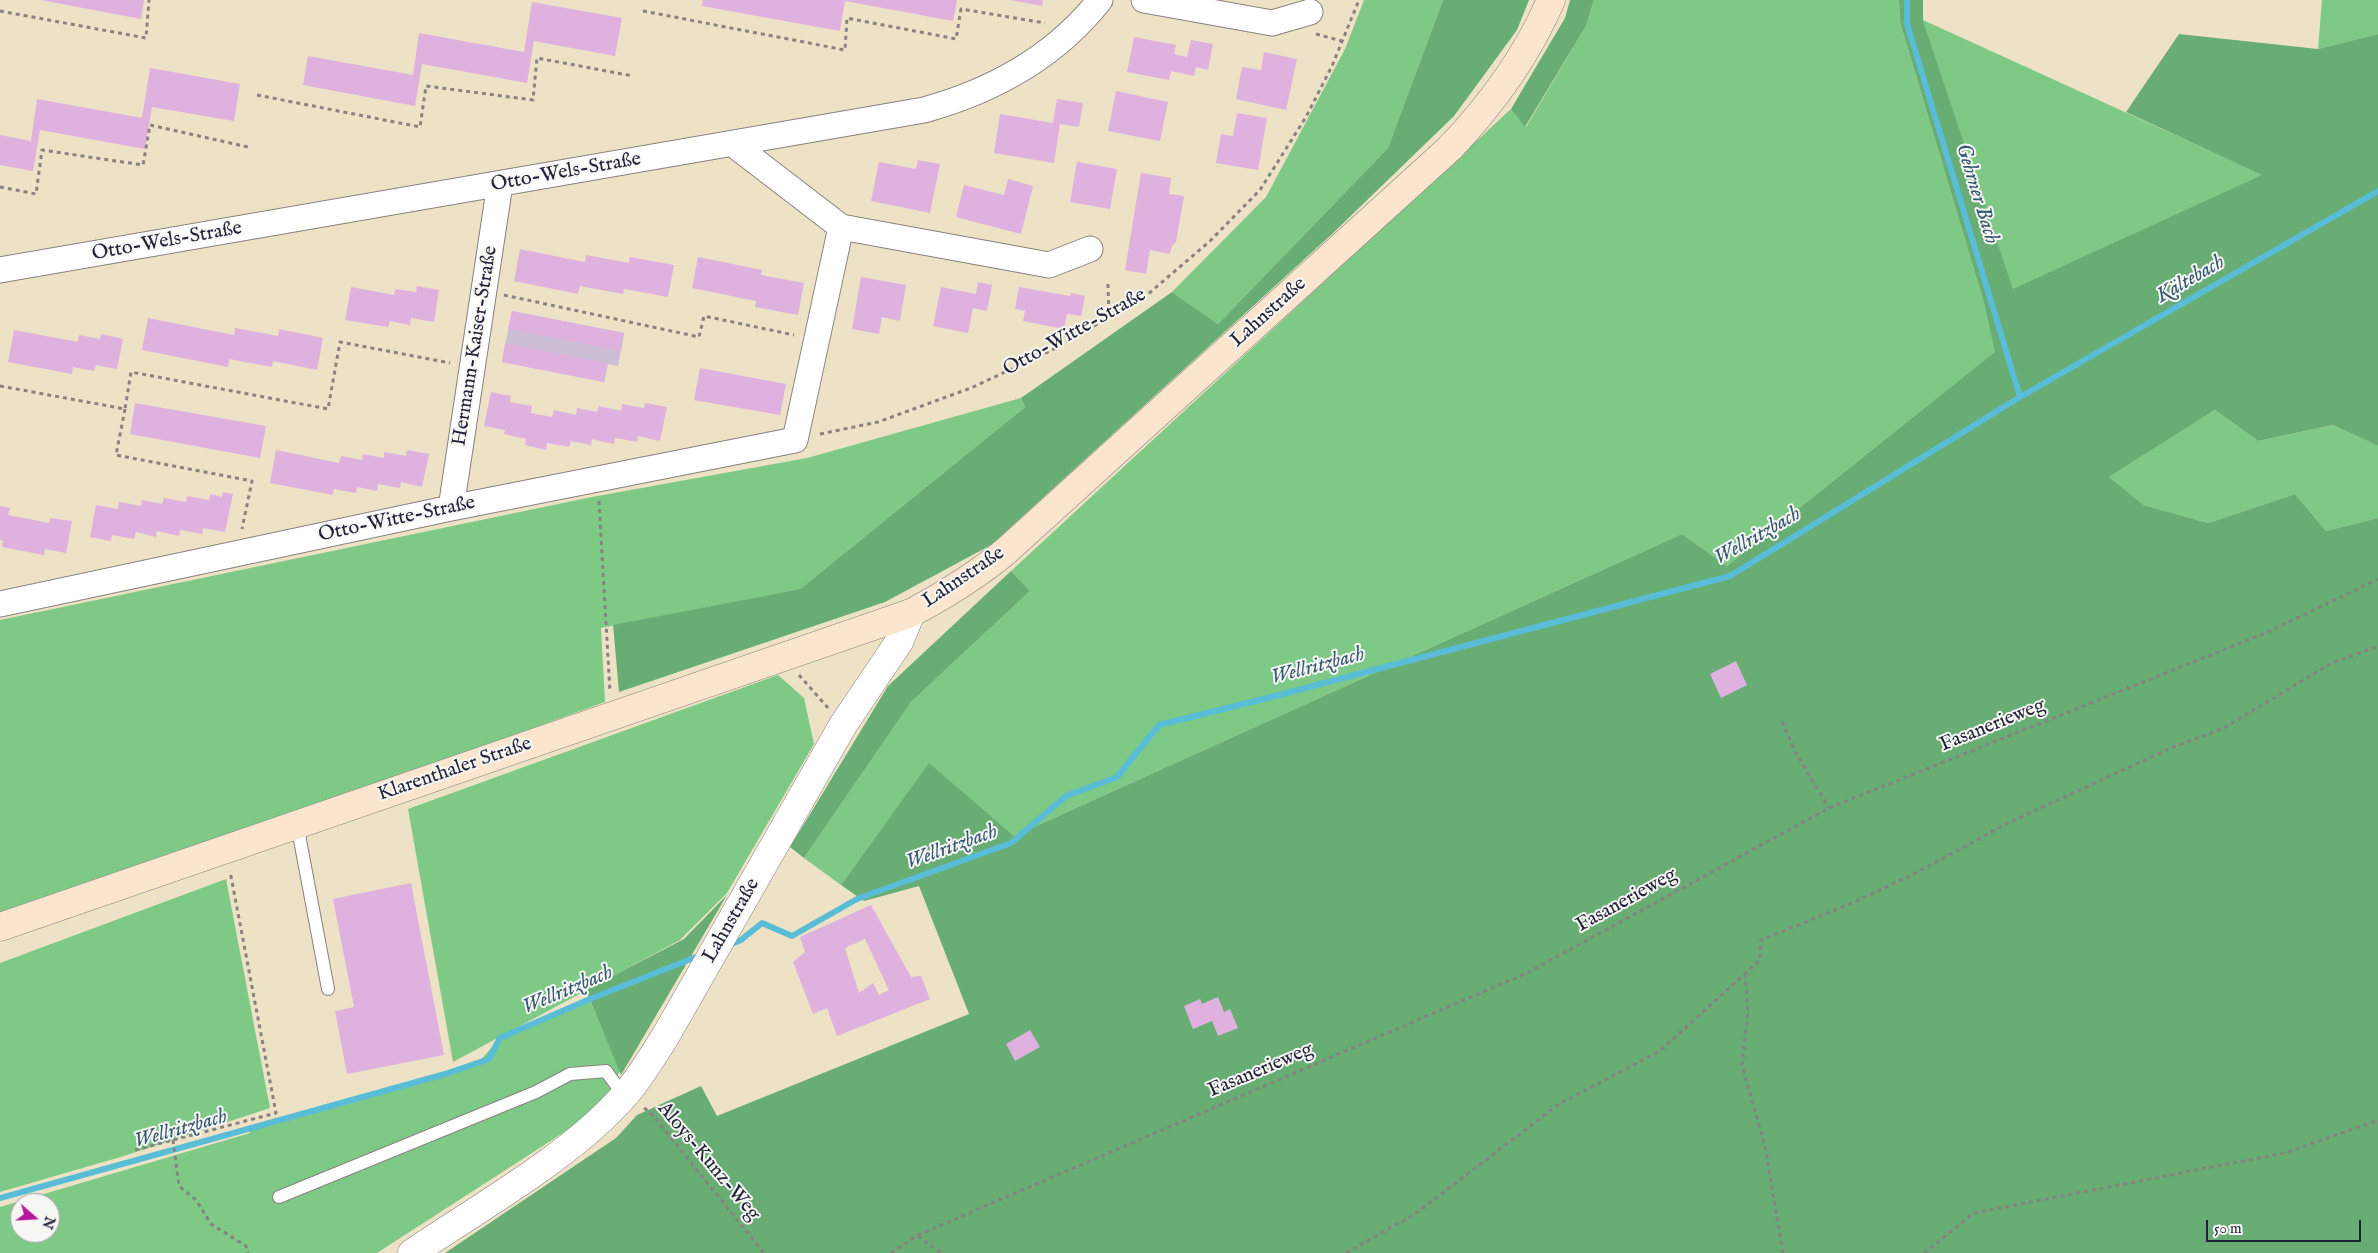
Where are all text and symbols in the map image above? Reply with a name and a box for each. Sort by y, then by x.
water label: Gehrner Bach [1949,141,2003,247]
street label: Otto-Wels-Straße [489,148,643,198]
street label: Otto-Wels-Straße [90,217,244,267]
street label: Hermann-Kaiser-Straße [448,244,504,448]
water label: Kältebach [2152,250,2230,310]
street label: Lahnstraße [1226,273,1312,353]
street label: Otto-Witte-Straße [999,284,1151,382]
street label: Otto-Witte-Straße [317,492,477,548]
water label: Wellritzbach [1710,502,1806,572]
street label: Lahnstraße [919,542,1009,614]
water label: Wellritzbach [1269,642,1367,692]
street label: Fasanerieweg [1937,694,2049,758]
street label: Klarenthaler Straße [375,732,535,808]
water label: Wellritzbach [903,820,1001,876]
street label: Fasanerieweg [1572,863,1682,939]
street label: Lahnstraße [698,874,766,968]
water label: Wellritzbach [519,961,617,1021]
street label: Fasanerieweg [1205,1038,1317,1104]
street label: Aloys-Kunz-Weg [651,1098,765,1226]
water label: Wellritzbach [132,1105,230,1155]
north arrow [10,1193,60,1243]
scale bar [2208,1210,2363,1242]
text: N [38,1214,59,1231]
text: 50 m [2214,1219,2242,1238]

